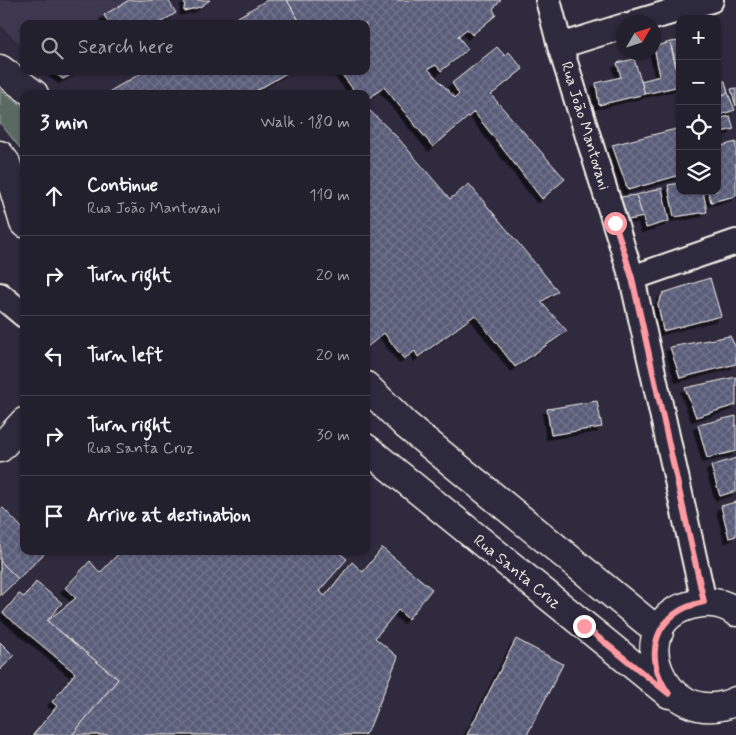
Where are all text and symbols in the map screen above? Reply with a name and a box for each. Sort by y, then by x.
north arrow [616,15,661,60]
map controls [676,15,721,195]
button: + [676,15,721,60]
search box [20,20,370,75]
icon: search [38,34,66,62]
text: Search here [78,35,174,60]
street label: Rua João Mantovani [555,59,615,193]
button: − [676,60,721,105]
button: locate [676,105,721,150]
text: 3 min [40,109,88,137]
text: Walk · 180 m [261,112,350,133]
button: layers [676,150,721,195]
text: Continue [87,173,158,198]
icon: ahead [40,182,68,210]
text: 110 m [309,185,350,206]
text: Rua João Mantovani [87,198,220,219]
route start [604,212,627,235]
icon: right [40,262,68,290]
text: Turn right [87,263,171,288]
text: 20 m [316,265,350,286]
icon: left [40,342,68,370]
text: Turn left [87,343,163,368]
text: 20 m [316,345,350,366]
text: Turn right [87,413,171,438]
icon: right [40,422,68,450]
text: 30 m [317,425,350,446]
text: Rua Santa Cruz [87,438,194,459]
icon: arrive [40,502,68,530]
text: Arrive at destination [87,503,251,528]
street label: Rua Santa Cruz [469,530,565,614]
route end [573,615,596,638]

